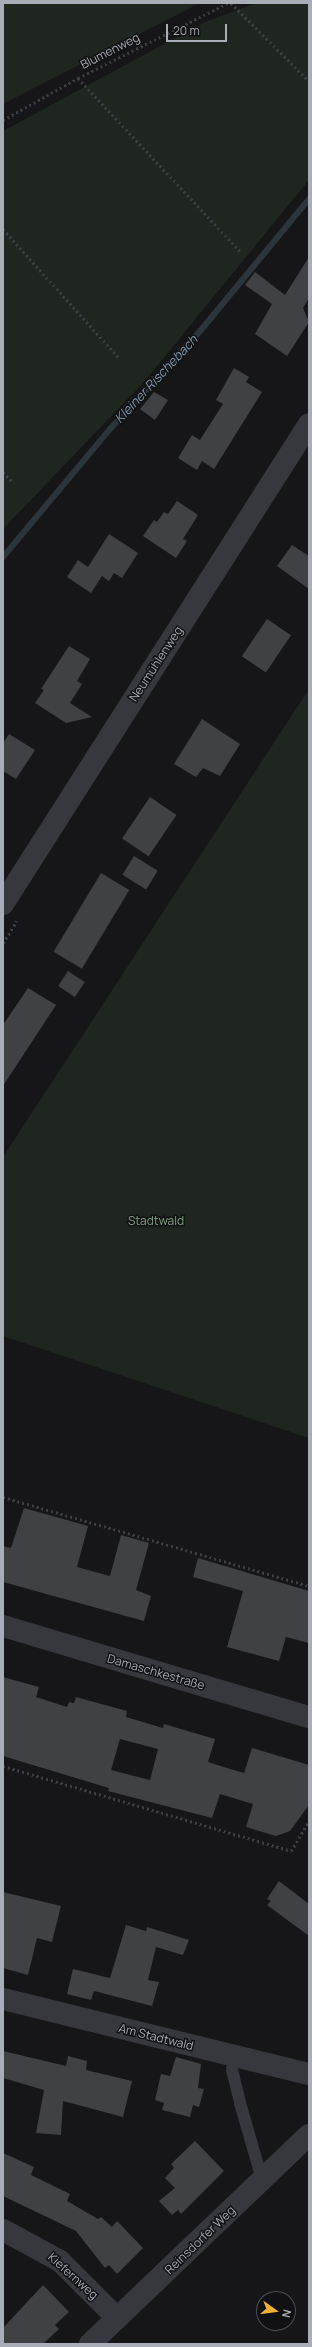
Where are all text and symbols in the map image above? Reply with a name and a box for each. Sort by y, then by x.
scale bar [168,16,229,42]
text: 20 m [173,22,200,39]
street label: Blumenweg [78,30,142,72]
water label: Kleiner Rischebach [111,332,201,426]
street label: Neumühlenweg [126,624,186,704]
park label: Stadtwald [128,1214,184,1228]
street label: Damaschkestraße [106,1651,206,1693]
street label: Am Stadtwald [117,2021,195,2053]
street label: Reinsdorfer Weg [162,2203,238,2277]
street label: Kiefernweg [45,2250,101,2302]
north arrow [256,2291,296,2331]
text: N [279,2308,295,2319]

